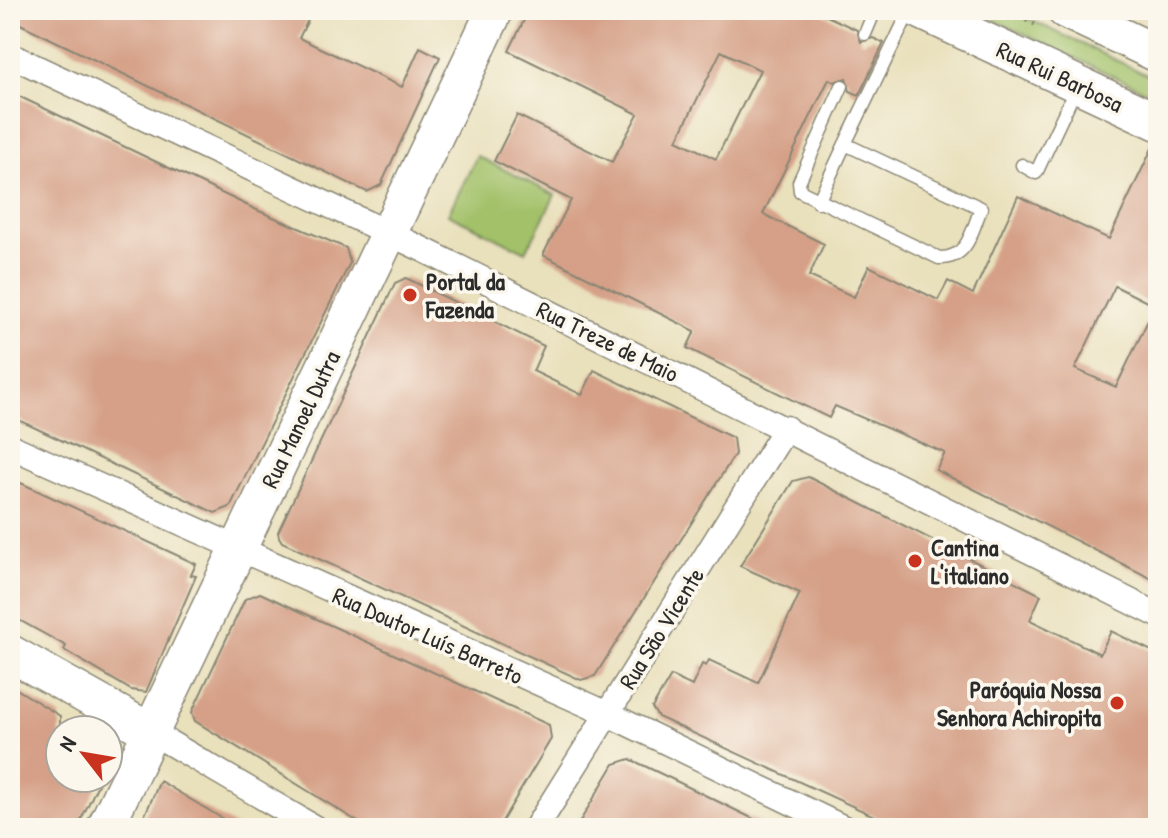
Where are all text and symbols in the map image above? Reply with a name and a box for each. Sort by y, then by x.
street label: Rua Rui Barbosa [992,33,1128,119]
place label: Portal da Fazenda [425,265,505,325]
marker: Portal da Fazenda [401,286,419,304]
street label: Rua Treze de Maio [532,293,684,389]
street label: Rua Manoel Dutra [253,345,347,493]
place label: Cantina L'italiano [931,531,1009,591]
marker: Cantina L'italiano [906,552,924,570]
street label: Rua São Vicente [611,561,711,695]
street label: Rua Doutor Luís Barreto [328,579,528,691]
place label: Paróquia Nossa Senhora Achiropita [937,673,1102,734]
marker: Paróquia Nossa Senhora Achiropita [1108,694,1126,712]
north arrow [44,714,124,794]
text: N [51,731,83,756]

